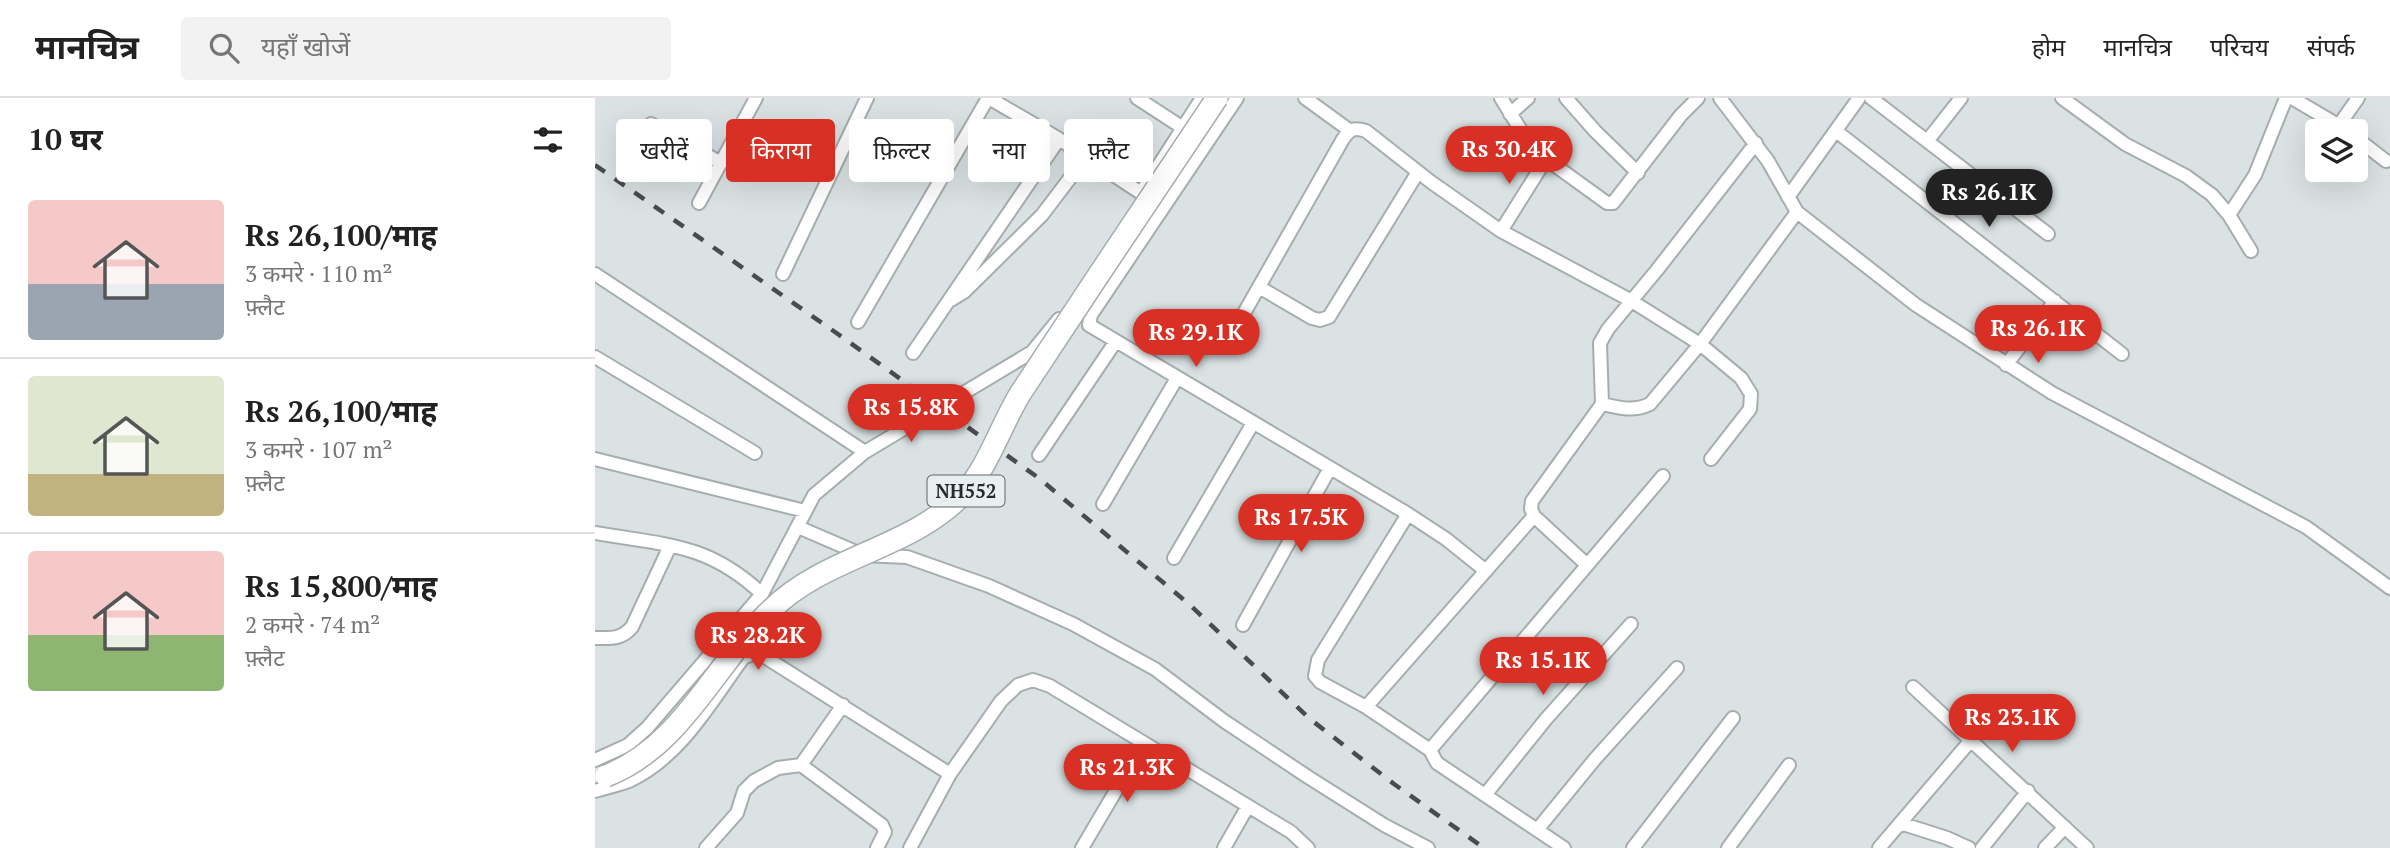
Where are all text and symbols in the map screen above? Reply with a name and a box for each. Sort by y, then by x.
search box [181,17,671,80]
text: मानचित्र [35,25,139,68]
icon: search [205,29,243,67]
text: यहाँ खोजें [261,29,350,63]
text: होम [2032,31,2065,63]
text: मानचित्र [2103,31,2172,63]
text: परिचय [2210,31,2269,63]
text: संपर्क [2307,31,2355,63]
text: 10 घर [28,119,103,159]
chip: खरीदें [616,119,712,182]
chip: किराया [726,119,835,182]
chip: फ़िल्टर [849,119,954,182]
chip: नया [968,119,1050,182]
chip: फ़्लैट [1064,119,1153,182]
map controls [2305,119,2368,182]
button: layers [2305,119,2368,182]
icon: filters [529,121,567,159]
pin: Rs 30.4K [1437,126,1581,186]
text: Rs 30.4K [1462,133,1556,164]
pin: Rs 26.1K [1917,170,2061,229]
text: Rs 26.1K [1942,176,2036,207]
text: Rs 26,100/माह [245,215,437,255]
icon: home [84,228,168,312]
text: 3 कमरे · 110 m² [245,258,393,289]
text: फ़्लैट [245,291,285,322]
pin: Rs 26.1K [1966,306,2110,365]
pin: Rs 29.1K [1124,310,1268,369]
text: Rs 26.1K [1991,312,2085,343]
text: Rs 29.1K [1149,316,1243,347]
pin: Rs 15.8K [839,384,983,444]
text: Rs 26,100/माह [245,391,437,431]
text: Rs 15.8K [864,391,958,422]
icon: home [84,404,168,488]
text: 3 कमरे · 107 m² [245,434,393,465]
text: फ़्लैट [245,467,285,498]
road number: NH552 [927,476,1005,506]
pin: Rs 17.5K [1229,494,1373,554]
text: Rs 17.5K [1254,501,1348,532]
text: Rs 15,800/माह [245,566,437,606]
icon: home [84,579,168,663]
text: 2 कमरे · 74 m² [245,609,380,640]
pin: Rs 28.2K [686,612,830,672]
text: Rs 28.2K [711,619,805,650]
pin: Rs 15.1K [1471,638,1615,697]
text: फ़्लैट [245,642,285,673]
text: Rs 15.1K [1496,644,1590,675]
pin: Rs 23.1K [1940,694,2084,754]
text: Rs 23.1K [1965,701,2059,732]
pin: Rs 21.3K [1055,744,1199,804]
text: Rs 21.3K [1080,751,1174,782]

